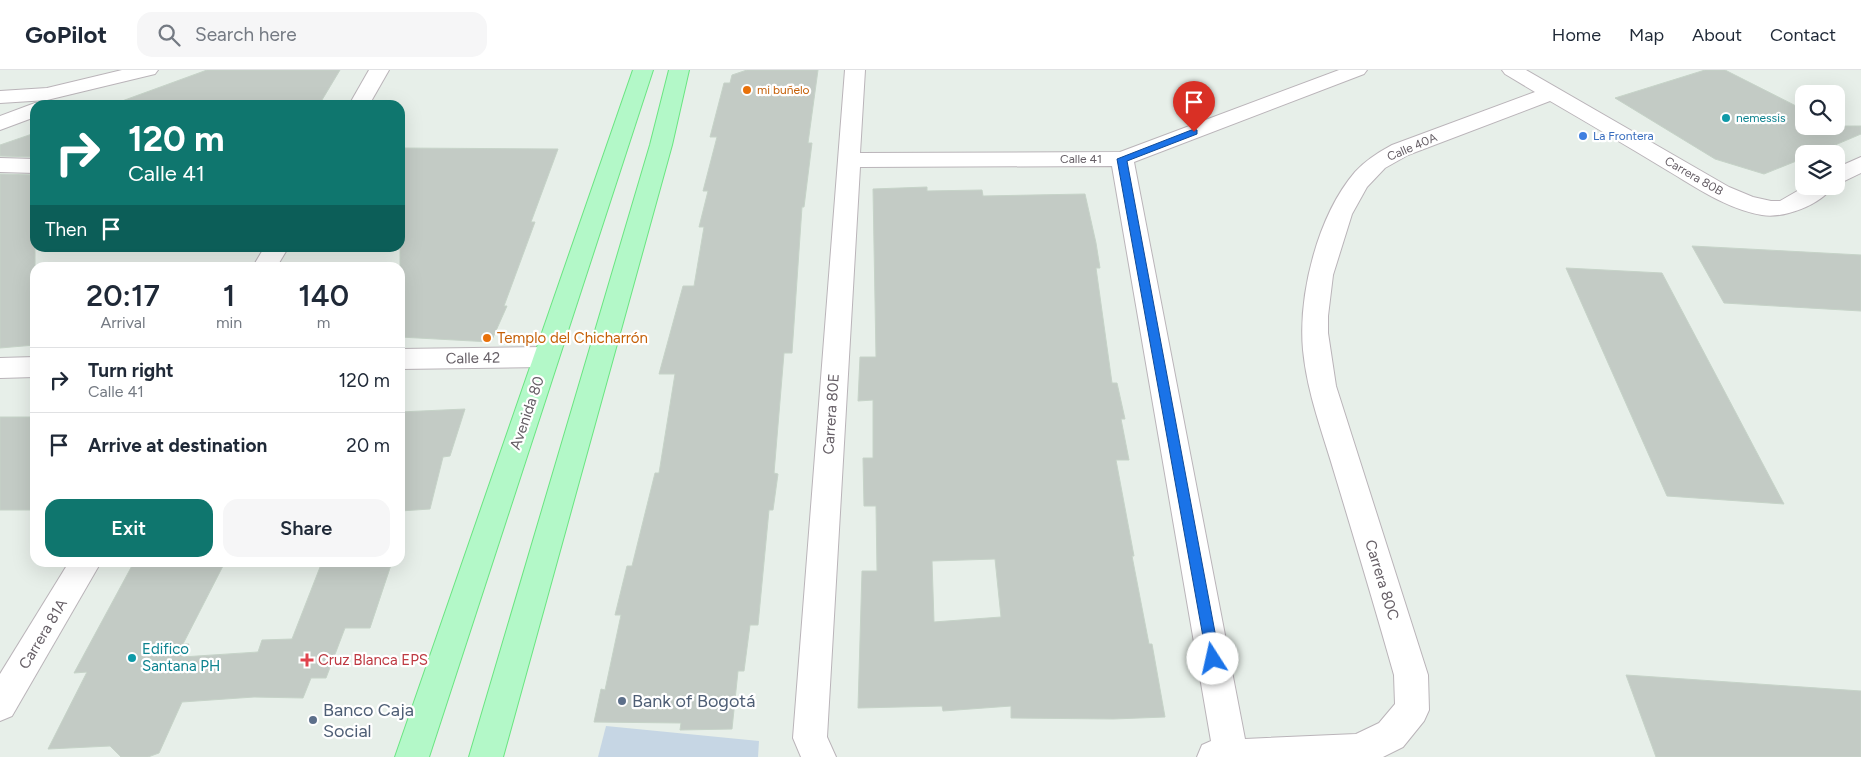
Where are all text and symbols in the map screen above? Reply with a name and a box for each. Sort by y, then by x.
search box [137,12,487,57]
text: GoPilot [25,20,107,49]
icon: search [155,21,183,49]
text: Search here [195,23,297,46]
text: Home [1552,24,1601,46]
text: Map [1629,24,1664,46]
text: About [1692,24,1742,46]
text: Contact [1770,24,1836,46]
pin [1173,81,1215,132]
place label: mi buñelo [757,83,810,97]
marker: mi buñelo [741,84,753,96]
map controls [1795,85,1845,195]
button: search [1795,85,1845,135]
icon: arrive [1180,88,1208,116]
place label: nemessis [1736,111,1786,125]
marker: nemessis [1720,112,1732,124]
text: 120 m [128,118,225,160]
icon: right [45,120,110,185]
place label: La Frontera [1593,129,1654,143]
street label: Calle 40A [1385,130,1439,164]
marker: La Frontera [1577,130,1589,142]
button: layers [1795,145,1845,195]
street label: Calle 41 [1060,152,1102,166]
street label: Carrera 80B [1662,154,1726,198]
text: Calle 41 [128,160,205,187]
icon: arrive [97,215,125,243]
text: Then [45,218,87,241]
text: 20:17 [86,277,160,314]
text: 1 [223,277,235,314]
text: 140 [298,277,349,314]
text: Arrival [100,313,146,332]
text: min [216,313,242,332]
text: m [317,313,330,332]
place label: Templo del Chicharrón [497,329,648,347]
marker: Templo del Chicharrón [481,332,493,344]
street label: Calle 42 [446,349,500,367]
text: Turn right [88,359,174,382]
icon: right [45,366,73,394]
text: 120 m [338,369,390,392]
street label: Carrera 80E [819,373,843,455]
street label: Avenida 80 [506,374,548,452]
text: Calle 41 [88,382,144,401]
icon: arrive [45,431,73,459]
text: Arrive at destination [88,434,267,457]
text: 20 m [346,434,390,457]
button: Exit [45,499,213,557]
button: Share [223,499,390,557]
street label: Carrera 80C [1361,538,1403,622]
street label: Carrera 81A [15,596,71,672]
position arrow [1186,632,1238,684]
place label: Edifico Santana PH [142,640,220,675]
place label: Cruz Blanca EPS [318,651,428,669]
marker: Edifico Santana PH [126,652,138,664]
marker: Cruz Blanca EPS [300,653,314,667]
place label: Bank of Bogotá [632,690,755,712]
marker: Bank of Bogotá [616,695,628,707]
place label: Banco Caja Social [323,699,414,742]
marker: Banco Caja Social [307,714,319,726]

